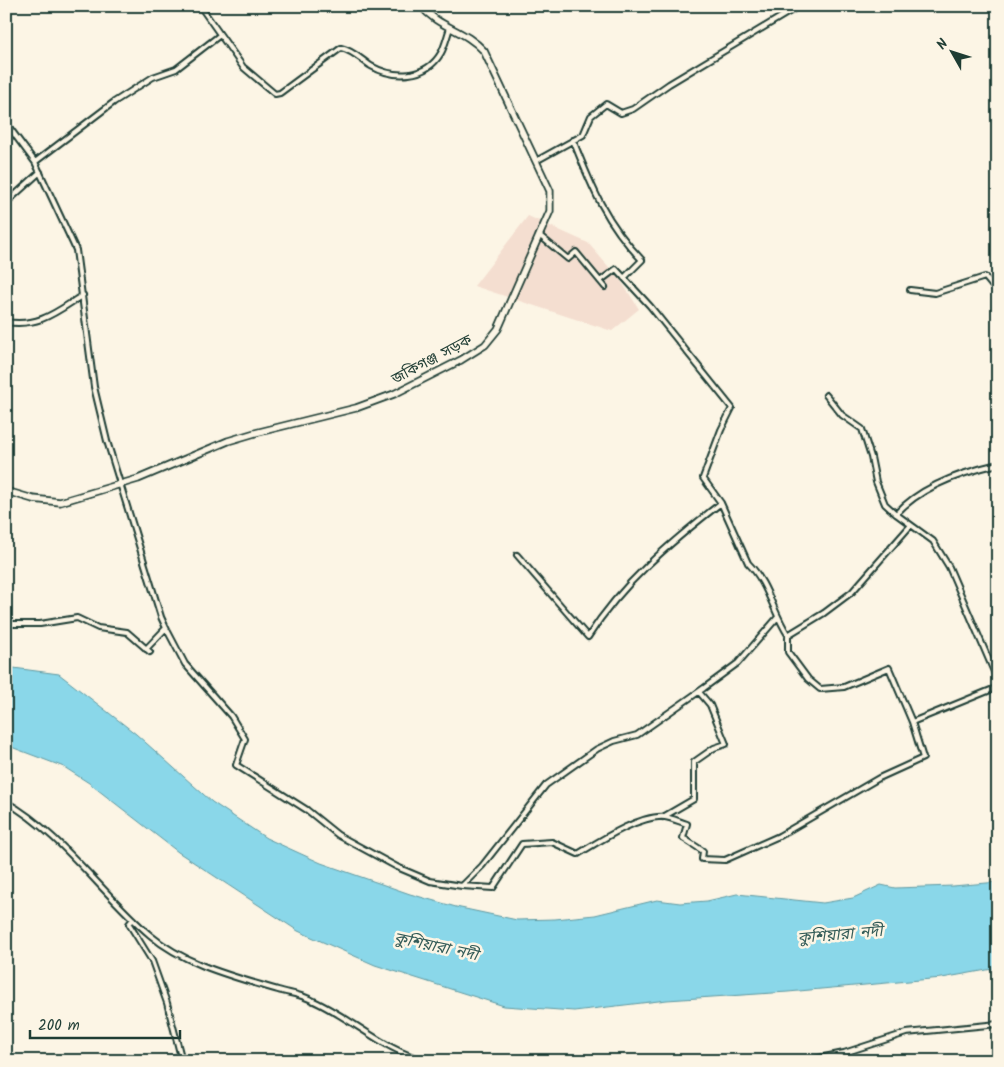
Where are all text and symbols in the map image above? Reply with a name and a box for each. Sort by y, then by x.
north arrow [926,28,976,78]
text: N [931,34,954,55]
street label: জকিগঞ্জ সড়ক [386,328,477,392]
water label: কুশিয়ারা নদী [796,919,886,951]
water label: কুশিয়ারা নদী [392,926,483,969]
scale bar [30,1007,180,1039]
text: 200 m [38,1014,80,1038]

